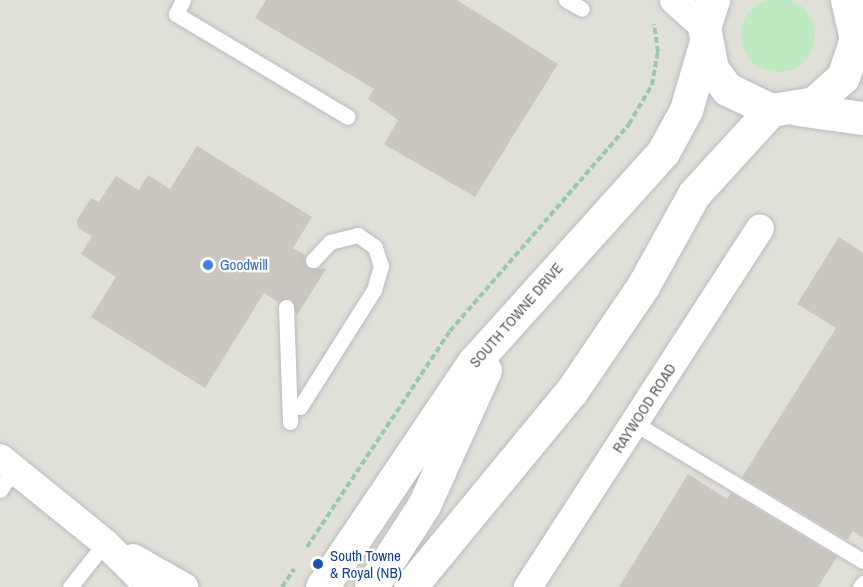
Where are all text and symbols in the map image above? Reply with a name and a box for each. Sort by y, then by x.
place label: Goodwill [220,256,268,274]
marker: Goodwill [201,258,215,272]
street label: SOUTH TOWNE DRIVE [466,259,566,371]
street label: RAYWOOD ROAD [608,360,680,456]
place label: South Towne & Royal (NB) [330,546,402,581]
marker: South Towne & Royal (NB) [311,557,325,571]

